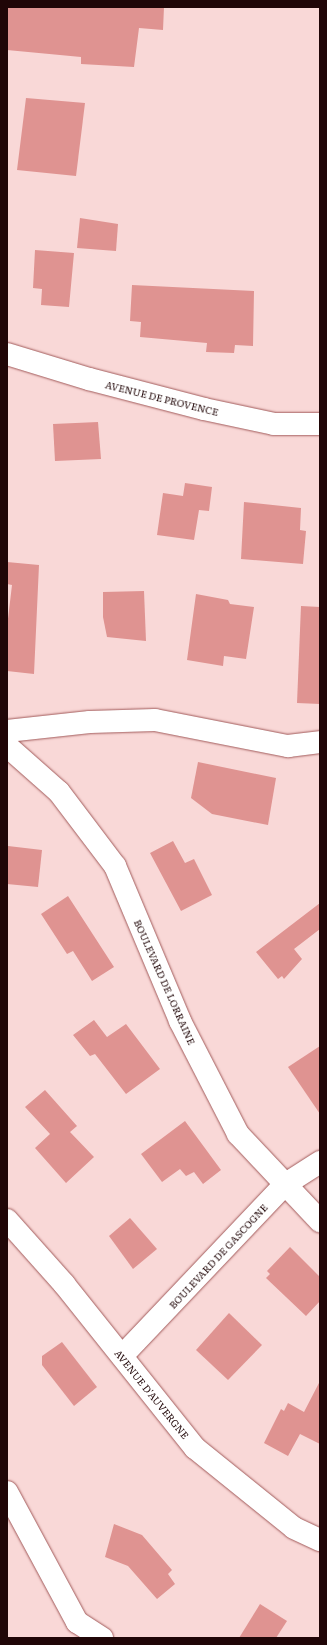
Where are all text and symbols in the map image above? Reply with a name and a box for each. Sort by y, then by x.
street label: AVENUE DE PROVENCE [104,378,220,418]
street label: BOULEVARD DE LORRAINE [132,918,198,1046]
street label: BOULEVARD DE GASCOGNE [166,1201,270,1311]
street label: AVENUE D'AUVERGNE [112,1347,192,1441]

